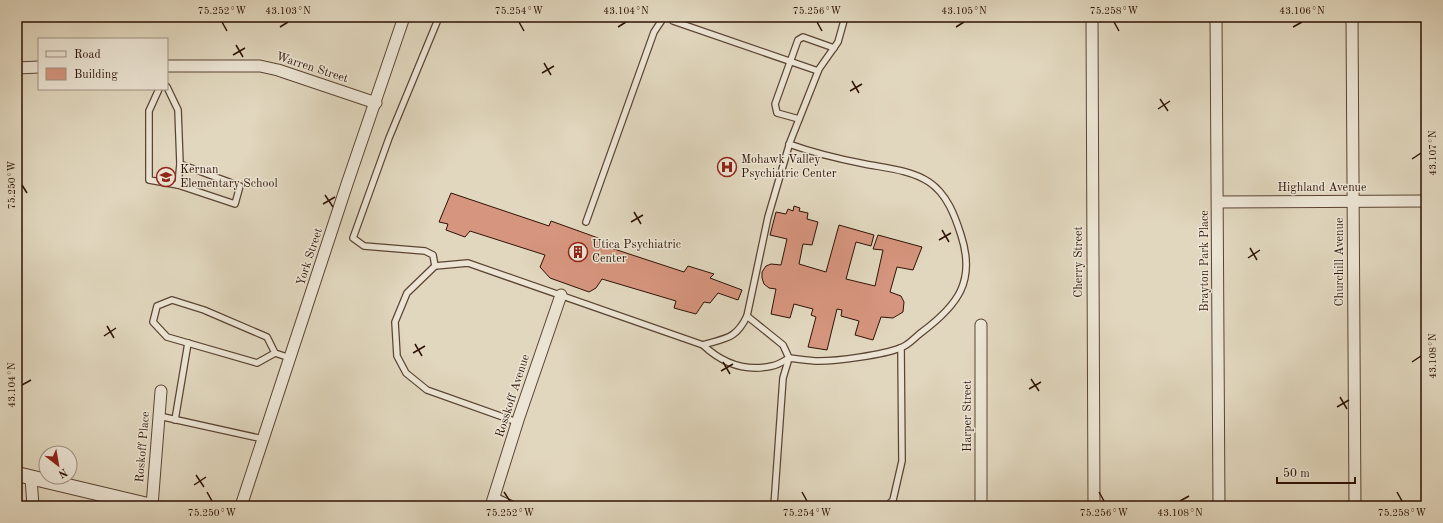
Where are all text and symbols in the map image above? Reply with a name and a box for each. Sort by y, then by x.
text: 75.252°W [198,6,246,16]
text: 43.103°N [265,6,311,16]
text: 75.254°W [495,6,543,16]
text: 43.104°N [603,6,649,16]
text: 75.256°W [793,6,841,16]
text: 43.105°N [941,6,987,16]
text: 75.258°W [1090,6,1138,16]
text: 43.106°N [1279,6,1325,16]
legend [38,38,168,90]
text: Road [74,49,101,61]
street label: Warren Street [275,51,349,85]
text: Building [74,69,118,81]
text: 43.107°N [1428,130,1438,176]
place label: Mohawk Valley Psychiatric Center [741,154,837,180]
hospital icon: Mohawk Valley Psychiatric Center [716,156,738,178]
text: 75.250°W [7,161,17,209]
place label: Kernan Elementary School [180,164,278,190]
school or university icon: Kernan Elementary School [155,166,177,188]
street label: Highland Avenue [1277,182,1367,194]
street label: Brayton Park Place [1199,210,1211,312]
street label: Churchill Avenue [1334,217,1346,306]
street label: Cherry Street [1073,226,1085,298]
street label: York Street [295,227,325,287]
place label: Utica Psychiatric Center [592,239,681,265]
building icon: Utica Psychiatric Center [567,241,589,263]
text: 43.108°N [1428,333,1438,379]
street label: Rosskoff Avenue [494,353,532,439]
text: 43.104°N [7,362,17,408]
street label: Harper Street [962,380,974,452]
street label: Roskoff Place [134,410,152,483]
north arrow [38,445,78,485]
scale bar [1277,459,1355,485]
text: N [55,465,69,479]
text: 50 m [1283,467,1310,480]
text: 75.250°W [188,508,236,518]
text: 75.252°W [486,508,534,518]
text: 75.254°W [783,508,831,518]
text: 75.256°W [1080,508,1128,518]
text: 43.108°N [1157,508,1203,518]
text: 75.258°W [1378,508,1426,518]

